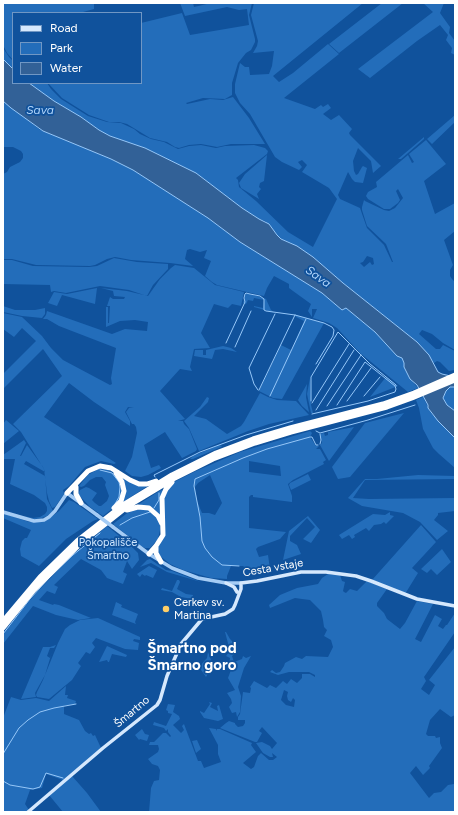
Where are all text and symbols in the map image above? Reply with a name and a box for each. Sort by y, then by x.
legend [12,12,142,84]
text: Road [50,21,78,35]
text: Park [50,41,73,55]
text: Water [50,61,82,75]
water label: Sava [26,103,54,117]
water label: Sava [303,263,333,291]
park label: Pokopališče Šmartno [79,536,137,562]
street label: Cesta vstaje [242,556,304,580]
place label: Cerkev sv. Martina [174,596,224,622]
marker: Cerkev sv. Martina [161,604,171,614]
district label: Šmartno pod Šmarno goro [147,640,237,675]
street label: Šmartno [112,693,152,731]

